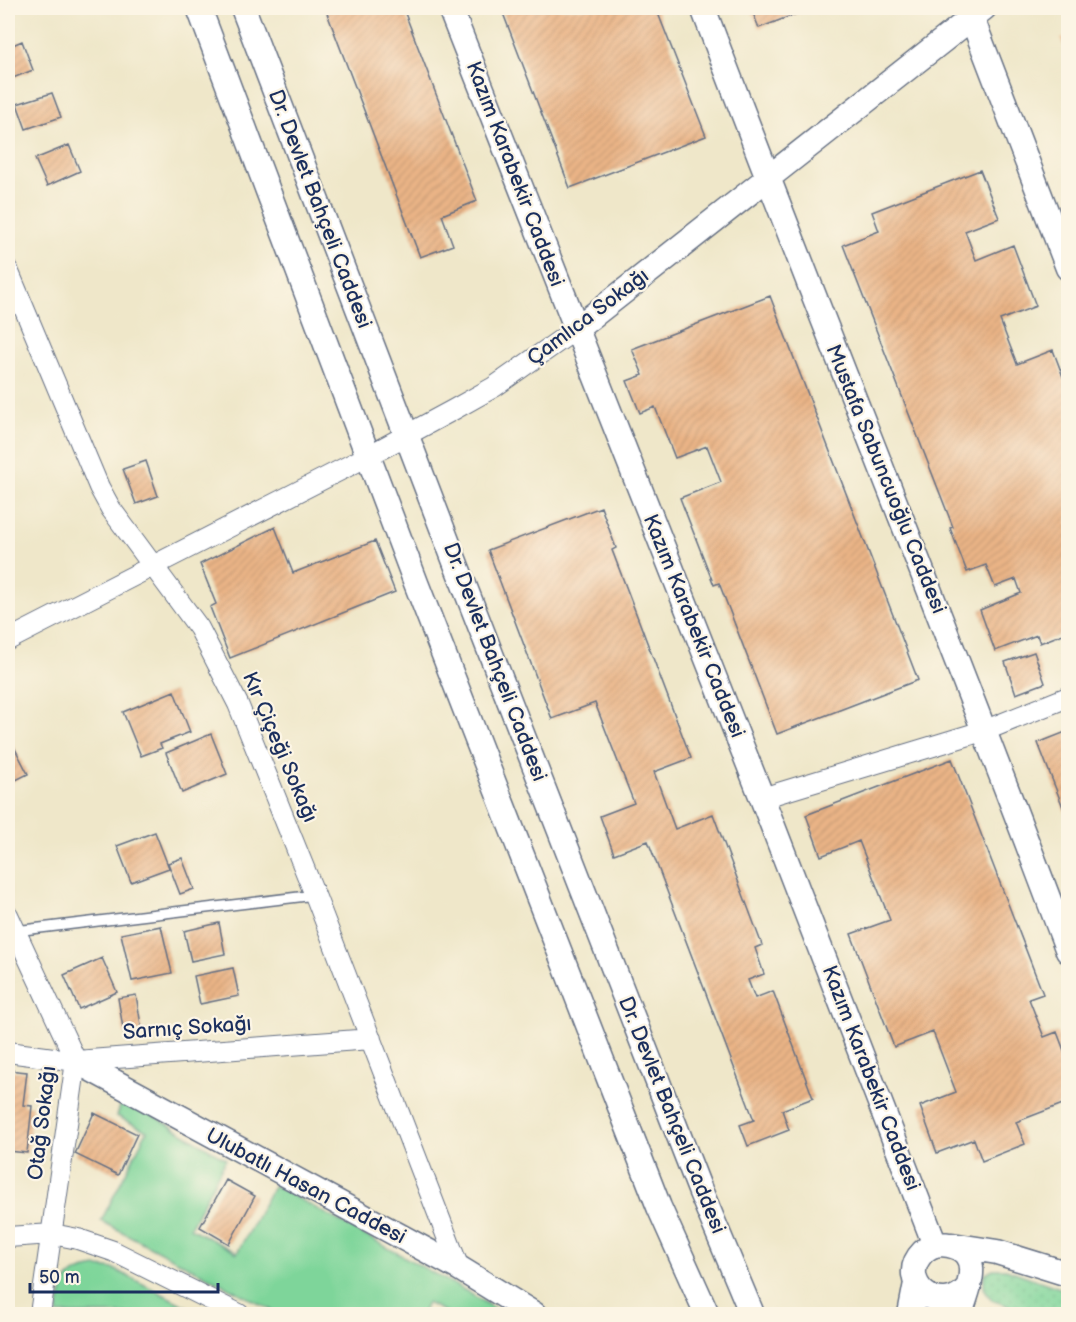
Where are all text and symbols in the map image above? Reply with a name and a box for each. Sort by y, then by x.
street label: Kazım Karabekir Caddesi [461,58,569,290]
street label: Dr. Devlet Bahçeli Caddesi [263,86,377,332]
street label: Çamlıca Sokağı [522,263,654,371]
street label: Mustafa Sabuncuoğlu Caddesi [820,341,952,617]
street label: Kazım Karabekir Caddesi [638,511,750,741]
street label: Dr. Devlet Bahçeli Caddesi [438,539,552,785]
street label: Kır Çiçeği Sokağı [237,668,323,826]
street label: Kazım Karabekir Caddesi [817,962,925,1194]
street label: Dr. Devlet Bahçeli Caddesi [613,993,731,1237]
street label: Sarnıç Sokağı [122,1011,252,1045]
street label: Otağ Sokağı [23,1065,61,1181]
street label: Ulubatlı Hasan Caddesi [202,1123,410,1249]
scale bar [30,1256,218,1294]
text: 50 m [39,1267,80,1288]

